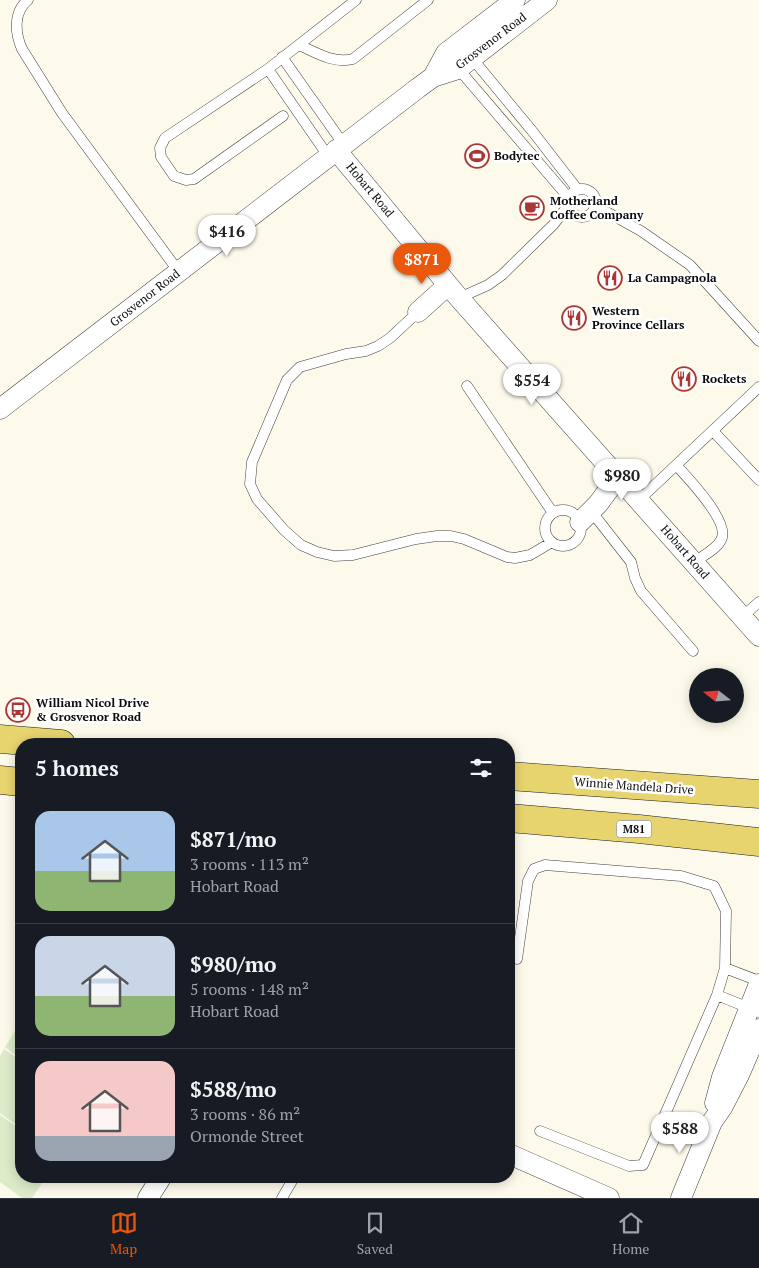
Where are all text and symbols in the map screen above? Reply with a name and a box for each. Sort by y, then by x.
street label: Grosvenor Road [452,9,529,72]
sports icon: Bodytec [464,143,490,169]
place label: Bodytec [494,148,540,163]
street label: Hobart Road [343,159,398,220]
place label: Motherland Coffee Company [550,193,644,222]
cafe icon: Motherland Coffee Company [519,195,545,221]
pin: $416 [197,214,257,257]
text: $416 [209,220,245,242]
pin: $871 [392,242,452,285]
text: $871 [404,248,440,270]
street label: Grosvenor Road [107,265,183,330]
restaurant icon: La Campagnola [597,265,623,291]
place label: La Campagnola [628,270,717,285]
place label: Western Province Cellars [592,303,685,332]
restaurant icon: Western Province Cellars [561,305,587,331]
pin: $554 [502,364,562,406]
restaurant icon: Rockets [671,366,697,392]
text: $554 [514,369,550,391]
place label: Rockets [702,371,747,386]
pin: $980 [592,458,652,501]
text: $980 [604,464,640,486]
street label: Hobart Road [658,522,713,582]
north arrow [689,668,744,722]
map controls [689,668,744,723]
place label: William Nicol Drive & Grosvenor Road [36,695,150,724]
bus stop icon: William Nicol Drive & Grosvenor Road [5,697,31,723]
text: 5 homes [35,754,119,782]
icon: filters [467,754,495,782]
street label: Winnie Mandela Drive [574,774,694,797]
road number: M81 [616,821,652,838]
text: $871/mo [190,825,277,853]
icon: home [75,831,135,891]
text: 3 rooms · 113 m² [190,853,309,875]
text: Hobart Road [190,875,279,897]
text: $980/mo [190,950,277,978]
icon: home [75,956,135,1016]
text: 5 rooms · 148 m² [190,978,309,1000]
text: Hobart Road [190,1000,279,1022]
text: $588/mo [190,1075,277,1103]
icon: home [75,1081,135,1141]
text: 3 rooms · 86 m² [190,1103,300,1125]
pin: $588 [650,1112,710,1154]
text: $588 [662,1117,698,1139]
text: Ormonde Street [190,1125,304,1147]
tab: Map [110,1209,138,1258]
tab: Saved [357,1209,393,1258]
tab: Home [612,1209,649,1258]

